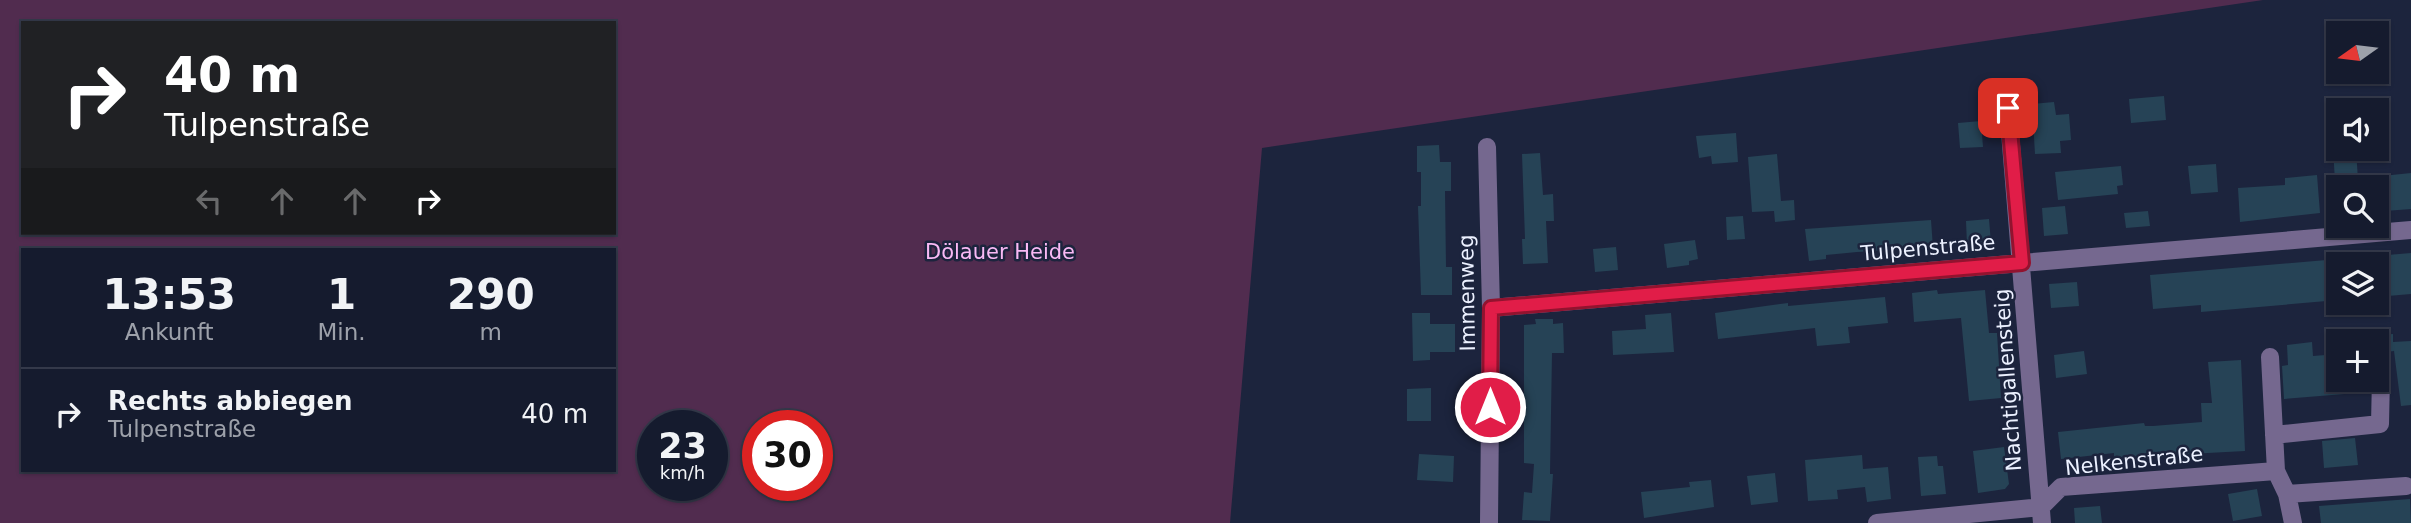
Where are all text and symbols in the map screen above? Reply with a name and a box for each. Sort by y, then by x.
north arrow [2326,21,2389,84]
map controls [2326,21,2389,392]
text: 40 m [164,47,300,104]
icon: right [49,49,140,140]
pin [1978,78,2038,138]
icon: arrive [1989,89,2027,127]
button: sound [2326,98,2389,161]
text: Tulpenstraße [164,106,370,144]
button: search [2326,175,2389,238]
icon: left [190,182,228,220]
icon: ahead [263,182,301,220]
icon: ahead [336,182,374,220]
icon: right [409,182,447,220]
street label: Tulpenstraße [1859,230,1996,266]
street label: Immenweg [1454,234,1480,352]
park label: Dölauer Heide [925,240,1075,264]
button: layers [2326,252,2389,315]
text: 13:53 [102,270,236,319]
text: 1 [327,270,356,319]
text: 290 [447,270,535,319]
street label: Nachtigallensteig [1990,288,2026,472]
text: Ankunft [125,319,214,345]
text: Min. [317,319,366,345]
text: m [480,319,502,345]
button: + [2326,329,2389,392]
position arrow [1453,370,1527,444]
text: Rechts abbiegen [108,386,353,416]
icon: right [49,395,87,433]
text: 40 m [521,399,588,429]
speed limit sign: 30 [742,410,833,501]
text: Tulpenstraße [108,416,256,442]
text: 23 [658,426,707,466]
street label: Nelkenstraße [2064,442,2204,480]
text: km/h [660,462,705,483]

